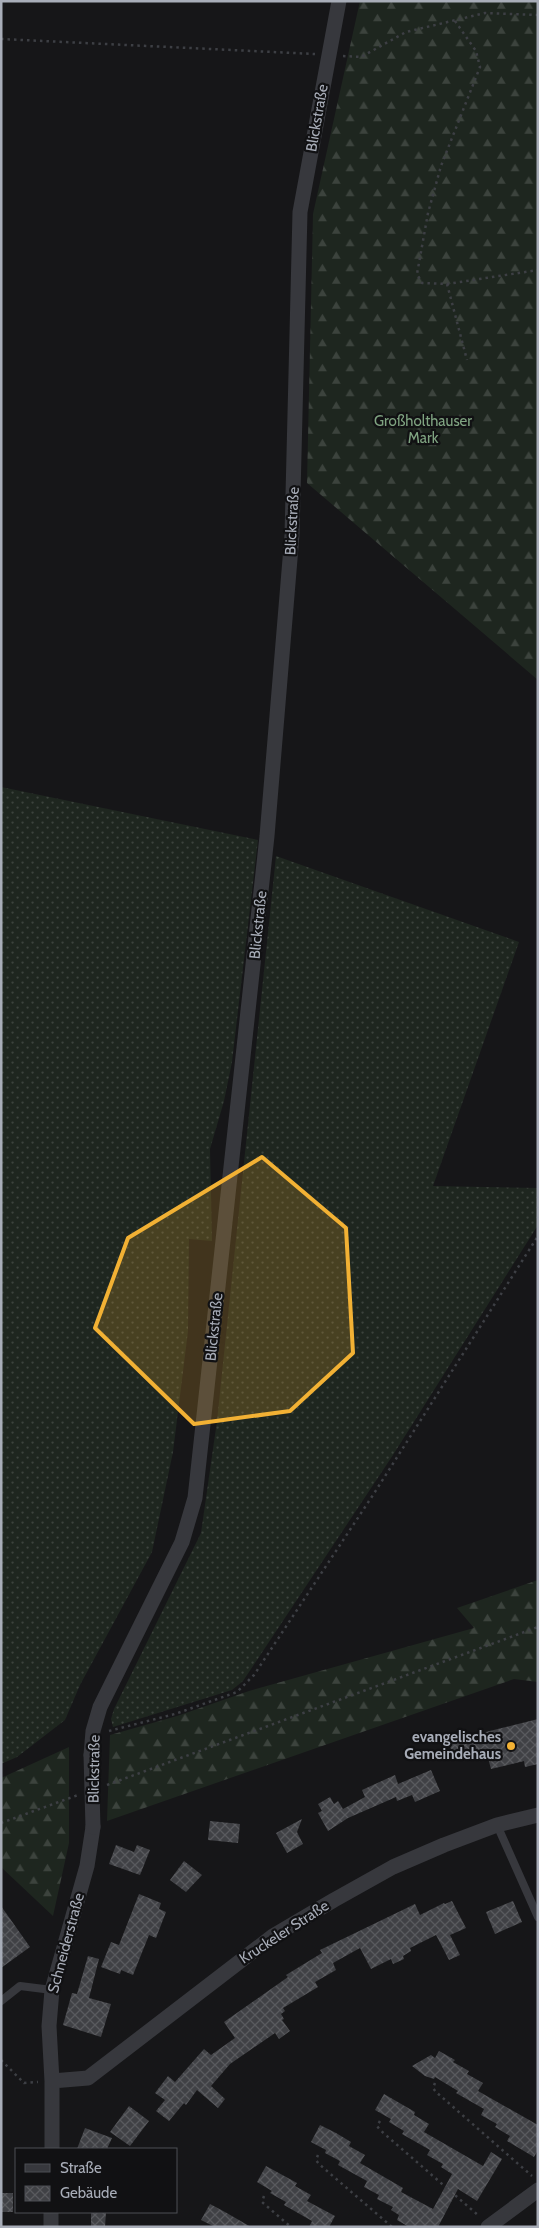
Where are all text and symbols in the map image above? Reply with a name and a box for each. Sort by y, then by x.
street label: Blickstraße [302,82,332,153]
park label: Großholthauser Mark [374,412,472,447]
street label: Blickstraße [281,486,303,556]
street label: Blickstraße [245,890,271,960]
street label: Blickstraße [201,1292,227,1362]
place label: evangelisches Gemeindehaus [404,1728,501,1763]
street label: Blickstraße [84,1734,104,1803]
marker: evangelisches Gemeindehaus [505,1740,517,1752]
street label: Schneiderstraße [44,1891,88,1995]
street label: Kruckeler Straße [236,1896,332,1968]
legend [15,2148,178,2213]
text: Straße [60,2159,102,2177]
text: Gebäude [60,2184,117,2202]

